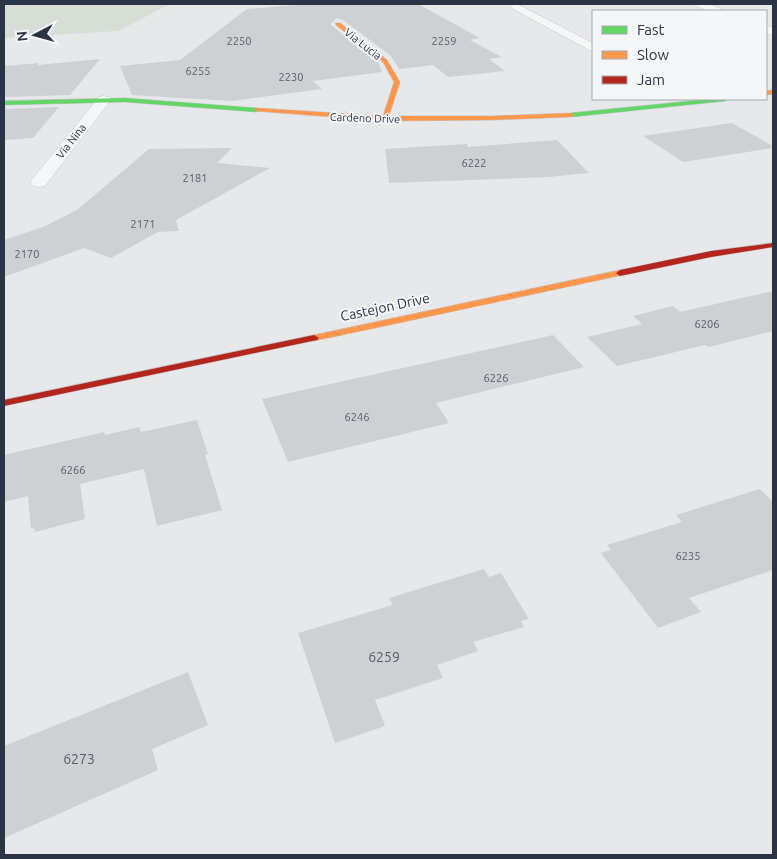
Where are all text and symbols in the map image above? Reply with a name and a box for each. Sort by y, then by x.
north arrow [10,10,60,60]
legend [592,10,767,100]
text: Fast [637,21,665,38]
street label: Via Lucia [342,26,384,62]
text: N [14,30,31,42]
house number: 2250 [227,35,251,47]
house number: 2259 [432,35,456,47]
text: Slow [637,46,670,63]
house number: 6255 [186,65,210,77]
house number: 2230 [279,71,303,83]
text: Jam [637,71,665,88]
street label: Cardeno Drive [330,111,400,125]
street label: Via Nina [54,121,88,161]
house number: 6222 [462,157,486,169]
house number: 2181 [183,172,207,184]
house number: 2171 [131,218,155,230]
house number: 2170 [15,248,39,260]
street label: Castejon Drive [339,290,431,324]
house number: 6206 [695,318,719,330]
house number: 6226 [484,372,508,384]
house number: 6246 [345,411,369,423]
house number: 6266 [61,464,85,476]
house number: 6235 [676,550,700,562]
house number: 6259 [368,649,400,665]
house number: 6273 [63,751,95,767]

